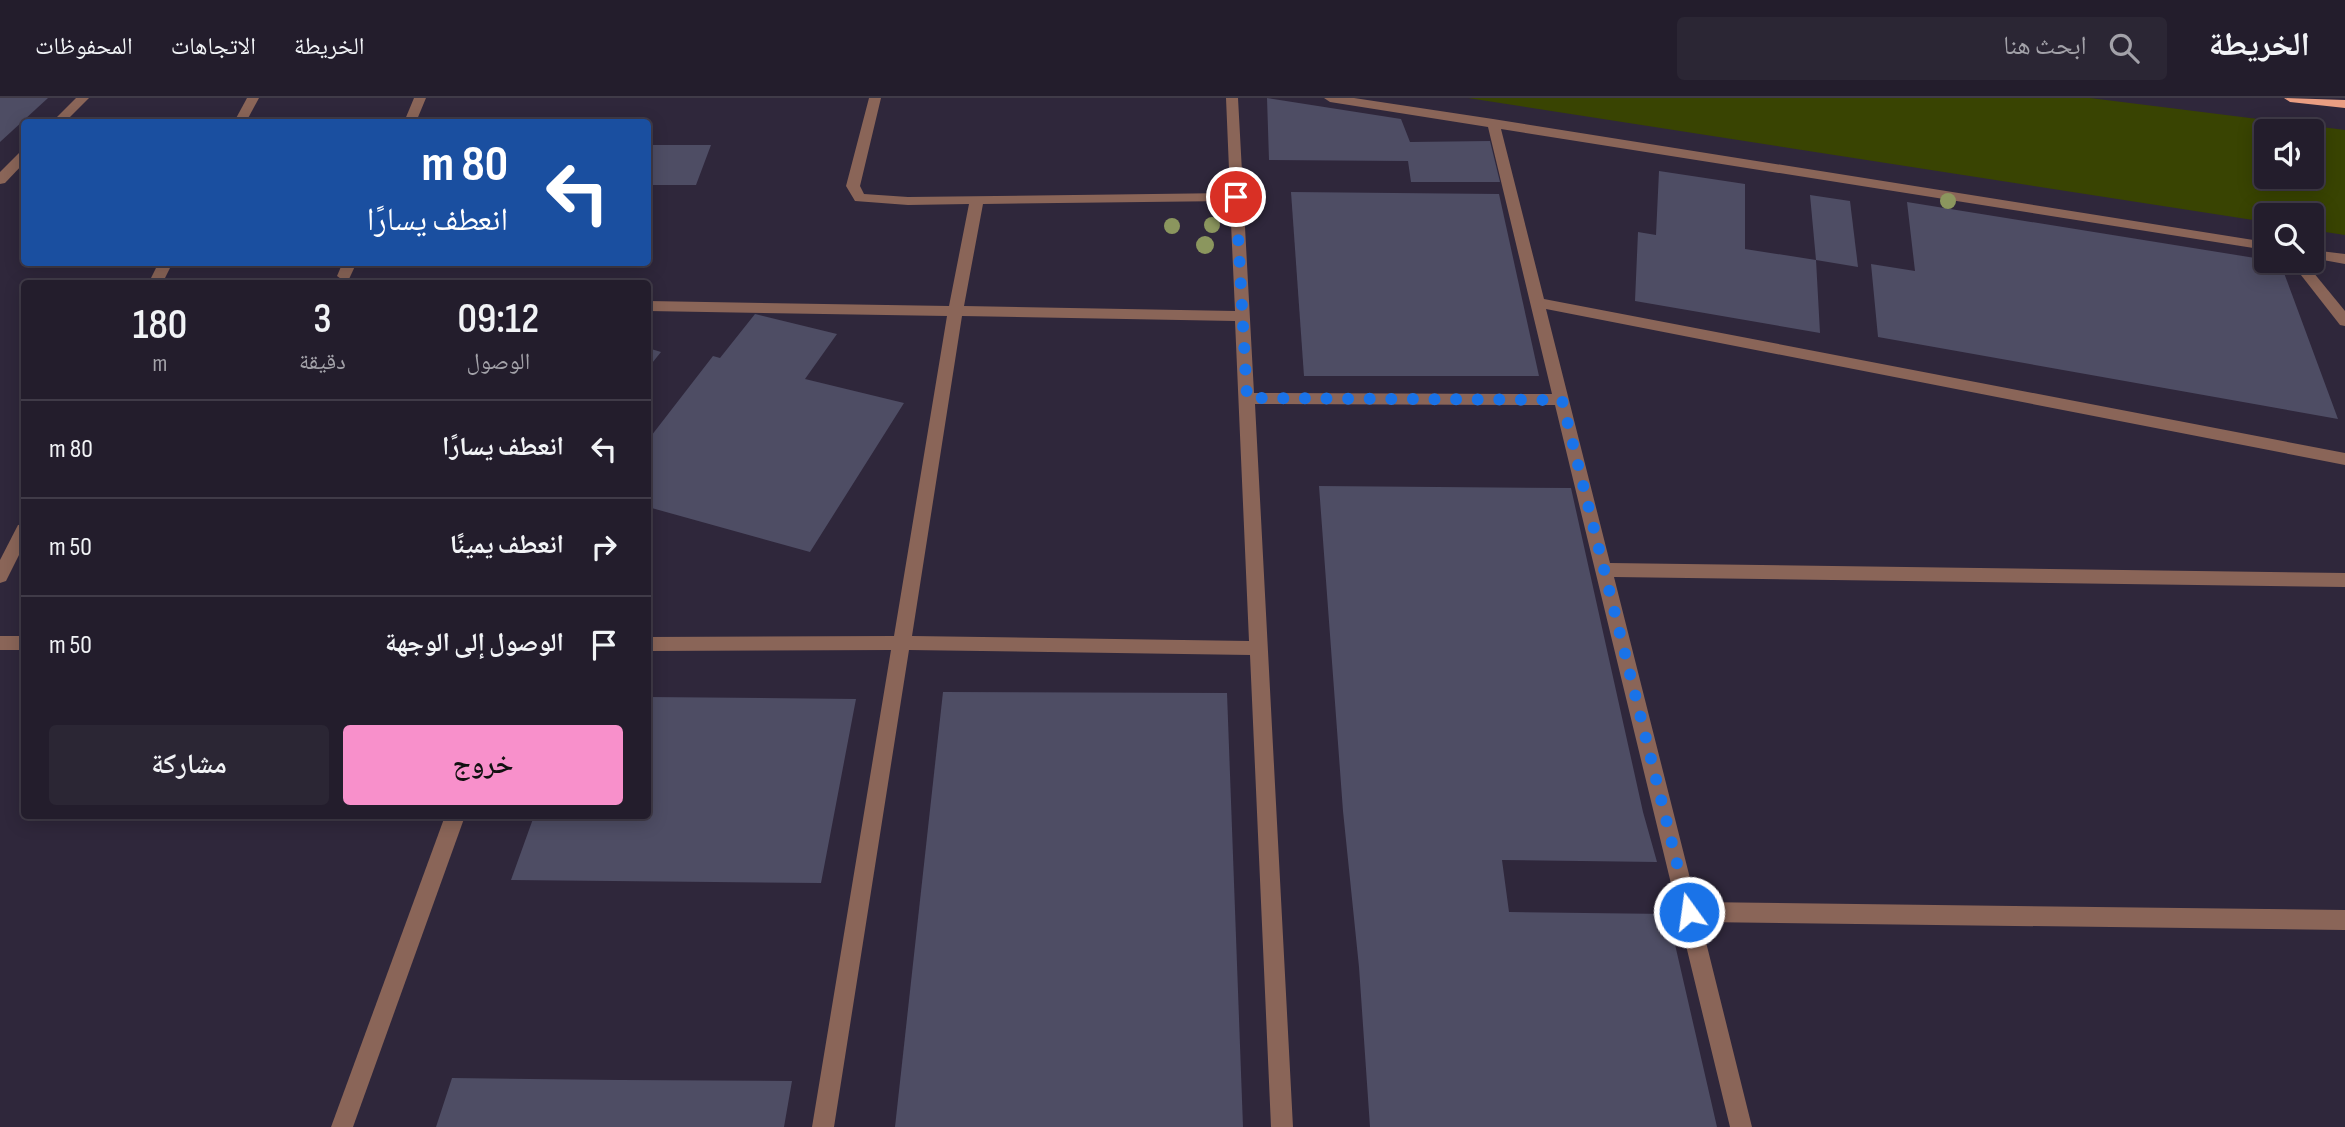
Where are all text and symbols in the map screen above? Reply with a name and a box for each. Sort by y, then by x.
search box [1677,17,2167,80]
text: الخريطة [2209,25,2310,65]
icon: search [2105,29,2143,67]
text: ابحث هنا [2003,31,2087,62]
text: المحفوظات [35,32,133,61]
text: الاتجاهات [171,32,256,61]
text: الخريطة [294,32,365,61]
map controls [2254,119,2324,273]
button: sound [2254,119,2324,189]
text: 80 m [421,136,508,195]
icon: left [532,147,623,238]
pin [1206,167,1266,227]
icon: arrive [1217,178,1255,216]
text: انعطف يسارًا [367,201,508,240]
button: search [2254,203,2324,273]
text: 3 [313,294,332,345]
text: 09:12 [458,294,539,345]
text: 180 [133,300,187,351]
text: دقيقة [299,348,346,376]
text: الوصول [467,348,530,376]
text: m [153,350,167,378]
icon: left [585,430,623,468]
text: انعطف يسارًا [442,432,564,463]
text: 80 m [49,434,93,465]
icon: right [585,528,623,566]
text: انعطف يمينًا [450,530,564,561]
text: 50 m [49,532,92,563]
icon: arrive [585,626,623,664]
text: الوصول إلى الوجهة [385,628,564,659]
text: 50 m [49,630,92,661]
button: مشاركة [49,725,329,805]
button: خروج [343,725,623,805]
position arrow [1652,875,1726,949]

